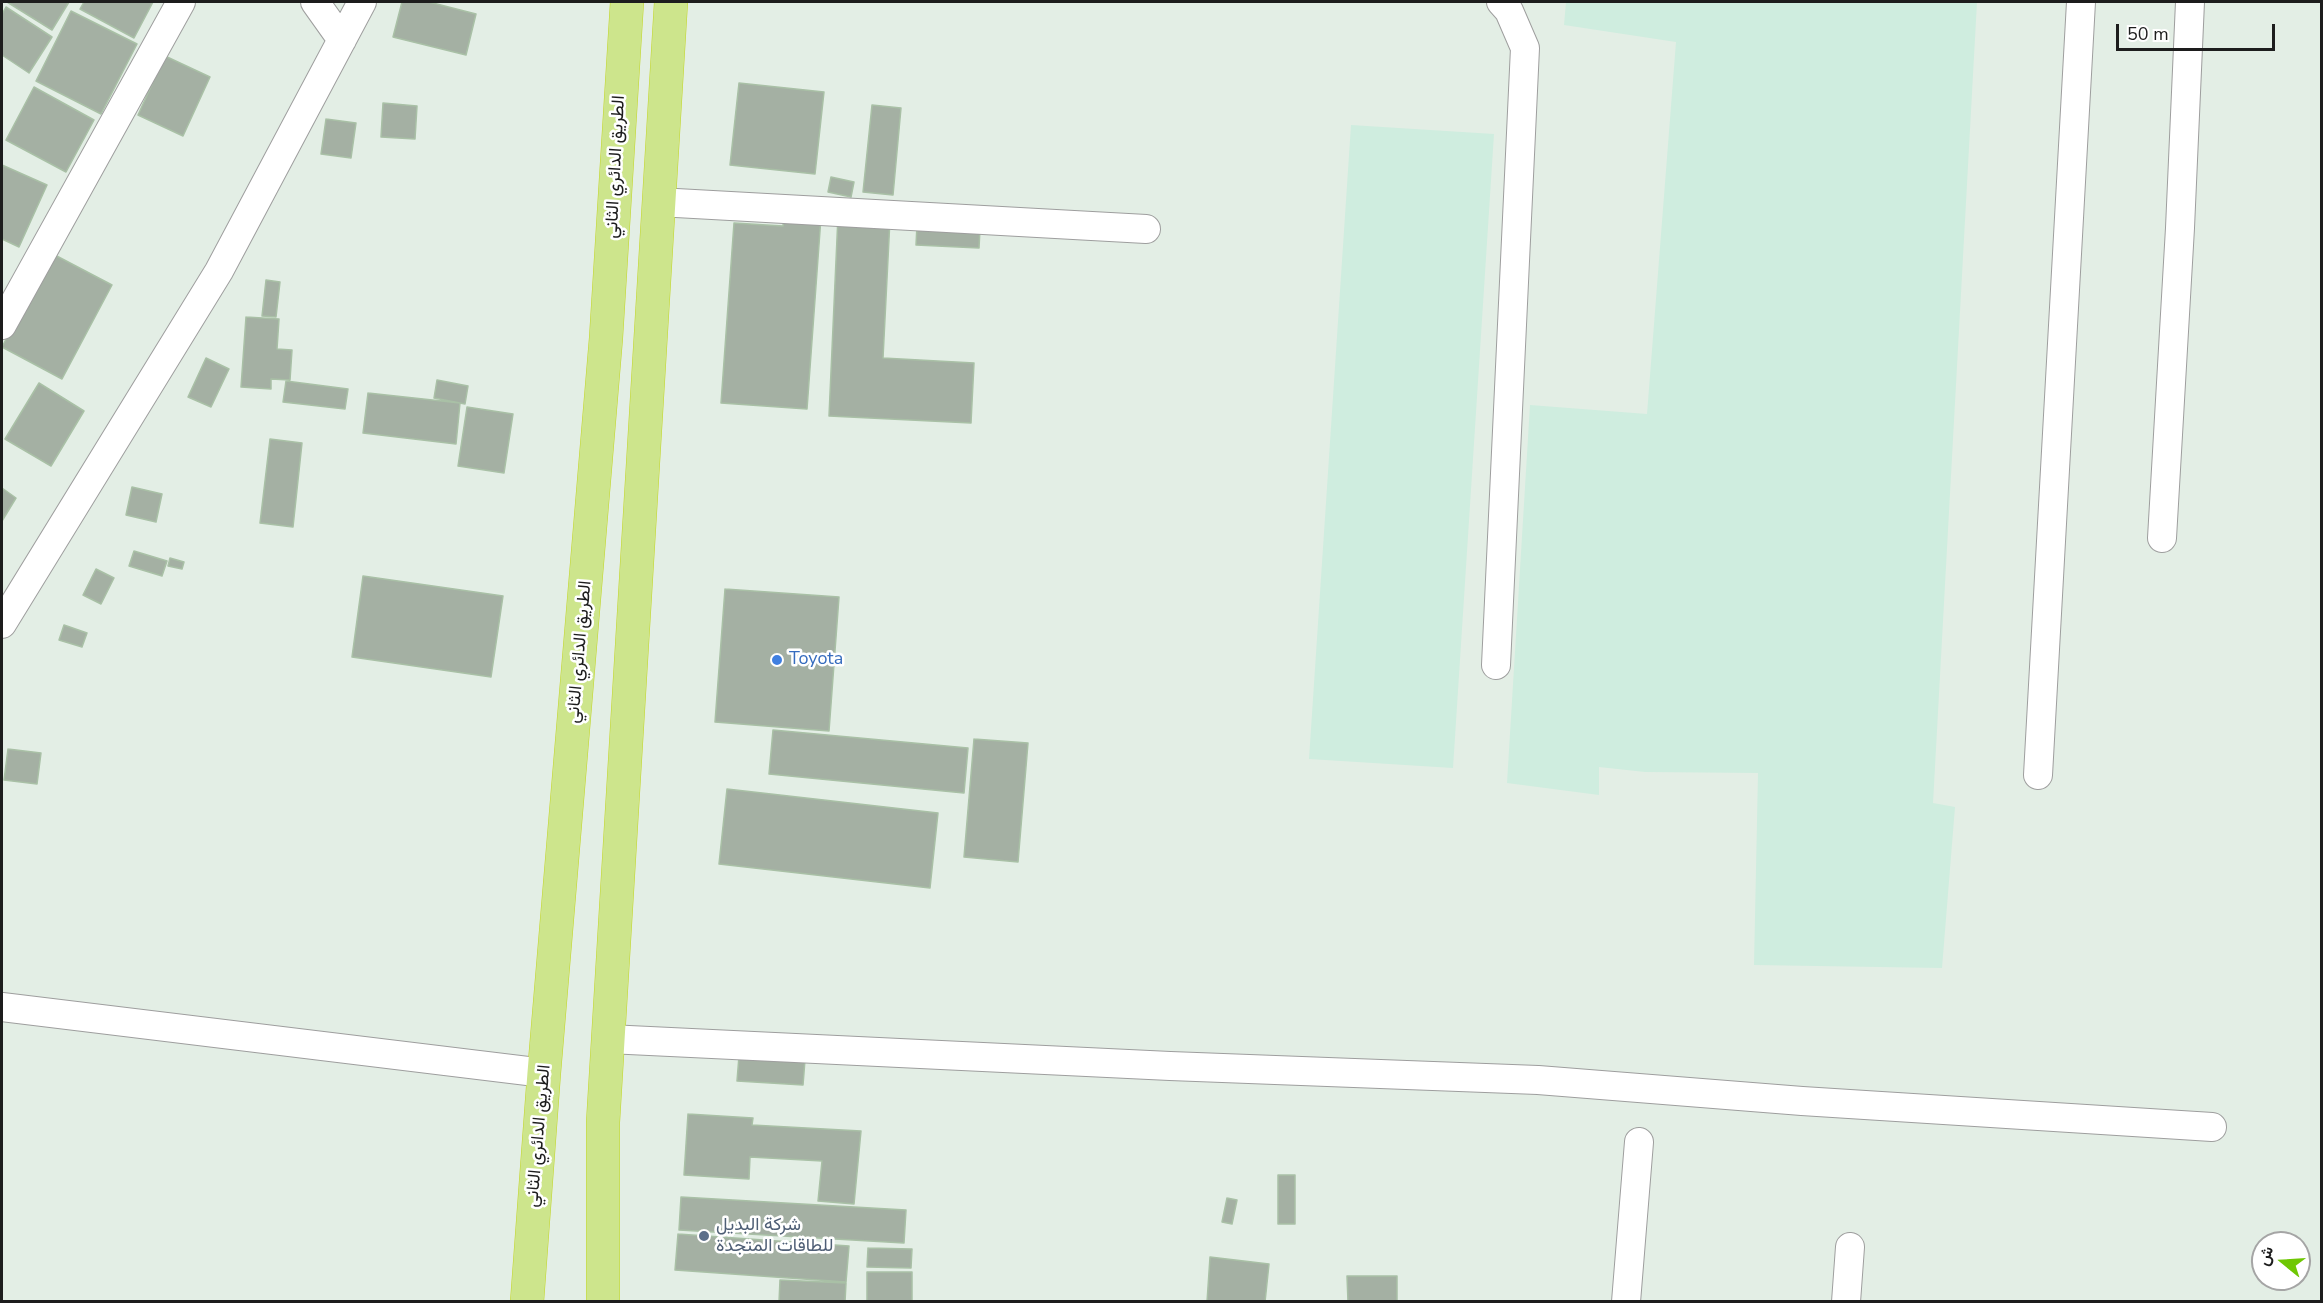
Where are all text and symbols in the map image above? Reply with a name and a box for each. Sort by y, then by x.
scale bar [2119,12,2278,50]
text: 50 m [2127,22,2169,46]
street label: الطريق الدائري الثاني [601,95,631,239]
street label: الطريق الدائري الثاني [563,580,597,724]
place label: Toyota [789,649,843,671]
marker: Toyota [770,653,784,667]
street label: الطريق الدائري الثاني [522,1064,556,1208]
place label: شركة البديل للطاقات المتجدة [716,1215,833,1258]
marker: شركة البديل للطاقات المتجدة [697,1229,711,1243]
north arrow [2251,1231,2311,1291]
text: ش [2252,1244,2279,1269]

